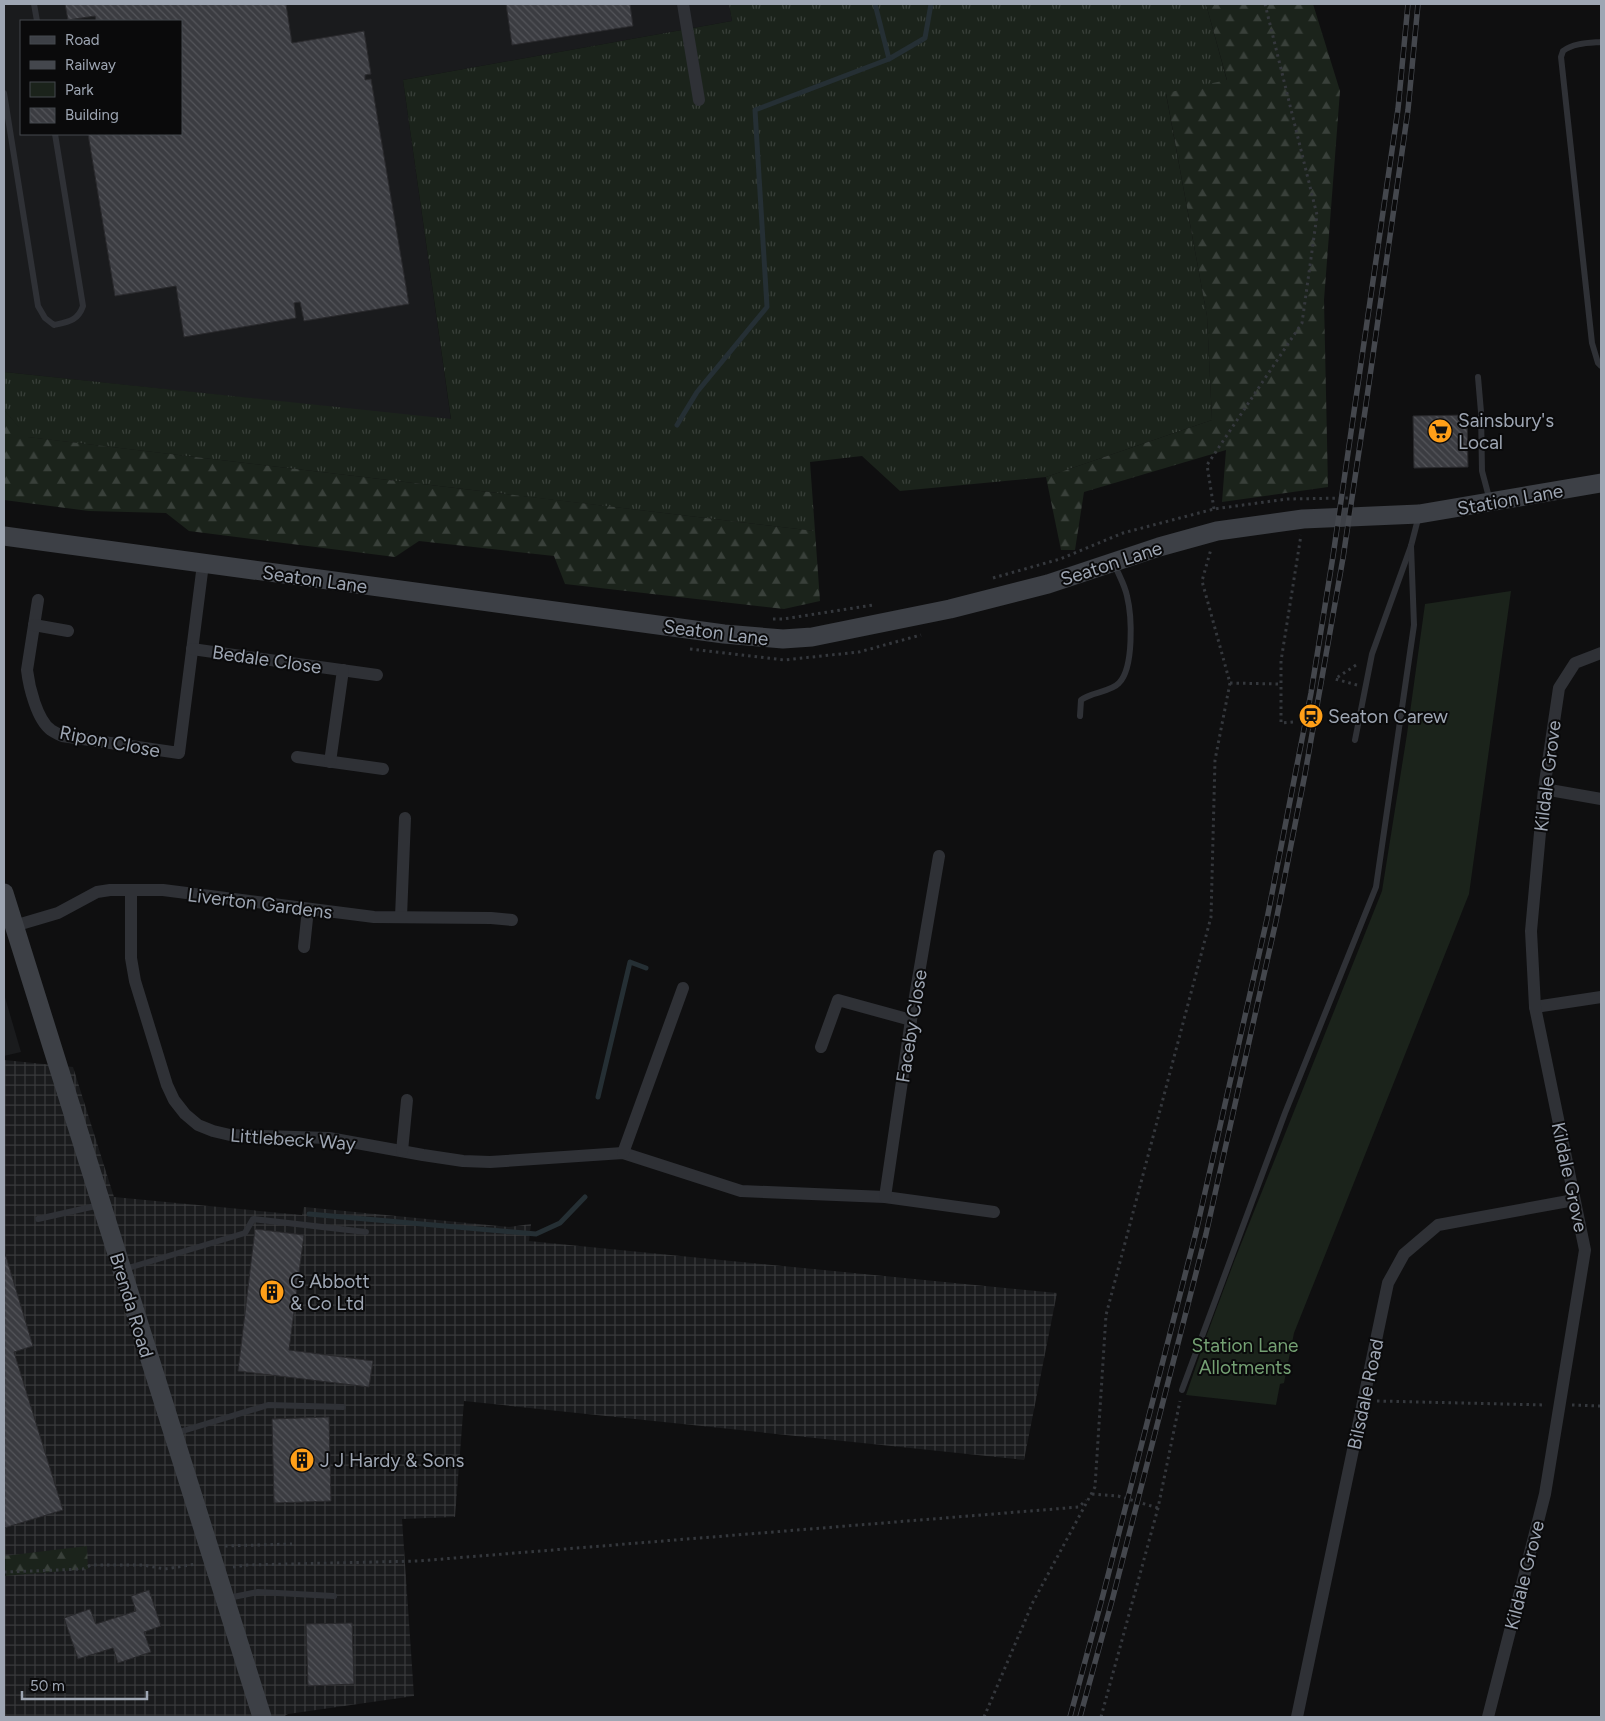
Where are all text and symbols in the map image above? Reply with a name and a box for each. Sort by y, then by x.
legend [20,20,182,135]
text: Road [65,31,100,49]
text: Railway [65,56,116,74]
text: Park [65,81,94,99]
text: Building [65,106,119,124]
place label: Sainsbury's Local [1458,409,1554,454]
supermarket icon: Sainsbury's Local [1427,418,1453,444]
street label: Station Lane [1455,479,1565,520]
street label: Seaton Lane [1057,536,1165,591]
street label: Seaton Lane [261,561,369,598]
street label: Seaton Lane [662,615,770,650]
street label: Bedale Close [211,640,323,679]
station icon: Seaton Carew [1298,703,1324,729]
place label: Seaton Carew [1328,705,1448,728]
street label: Kildale Grove [1529,719,1566,833]
street label: Ripon Close [58,720,162,763]
street label: Liverton Gardens [186,883,334,924]
street label: Faceby Close [891,968,932,1084]
street label: Kildale Grove [1547,1120,1592,1234]
street label: Littlebeck Way [229,1124,357,1155]
street label: Brenda Road [105,1250,158,1360]
place label: G Abbott & Co Ltd [290,1270,370,1315]
building icon: G Abbott & Co Ltd [259,1279,285,1305]
park label: Station Lane Allotments [1192,1334,1298,1379]
street label: Bilsdale Road [1343,1337,1388,1452]
building icon: J J Hardy & Sons [289,1447,315,1473]
place label: J J Hardy & Sons [320,1449,464,1472]
street label: Kildale Grove [1500,1518,1549,1632]
scale bar [22,1668,148,1700]
text: 50 m [30,1677,65,1695]

